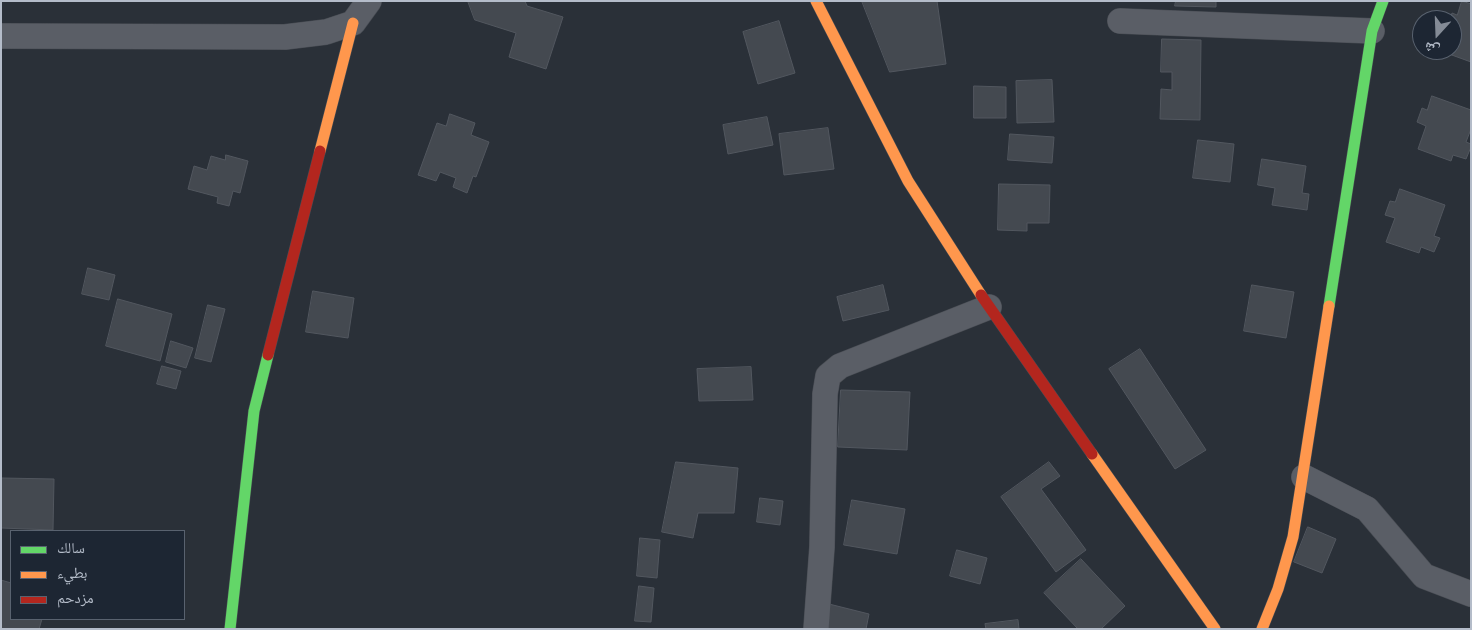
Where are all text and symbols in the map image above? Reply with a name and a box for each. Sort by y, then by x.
north arrow [1412,10,1462,60]
text: ش [1422,38,1442,59]
legend [10,530,185,620]
text: سالك [57,539,85,557]
text: بطيء [57,564,87,582]
text: مزدحم [57,589,94,607]

